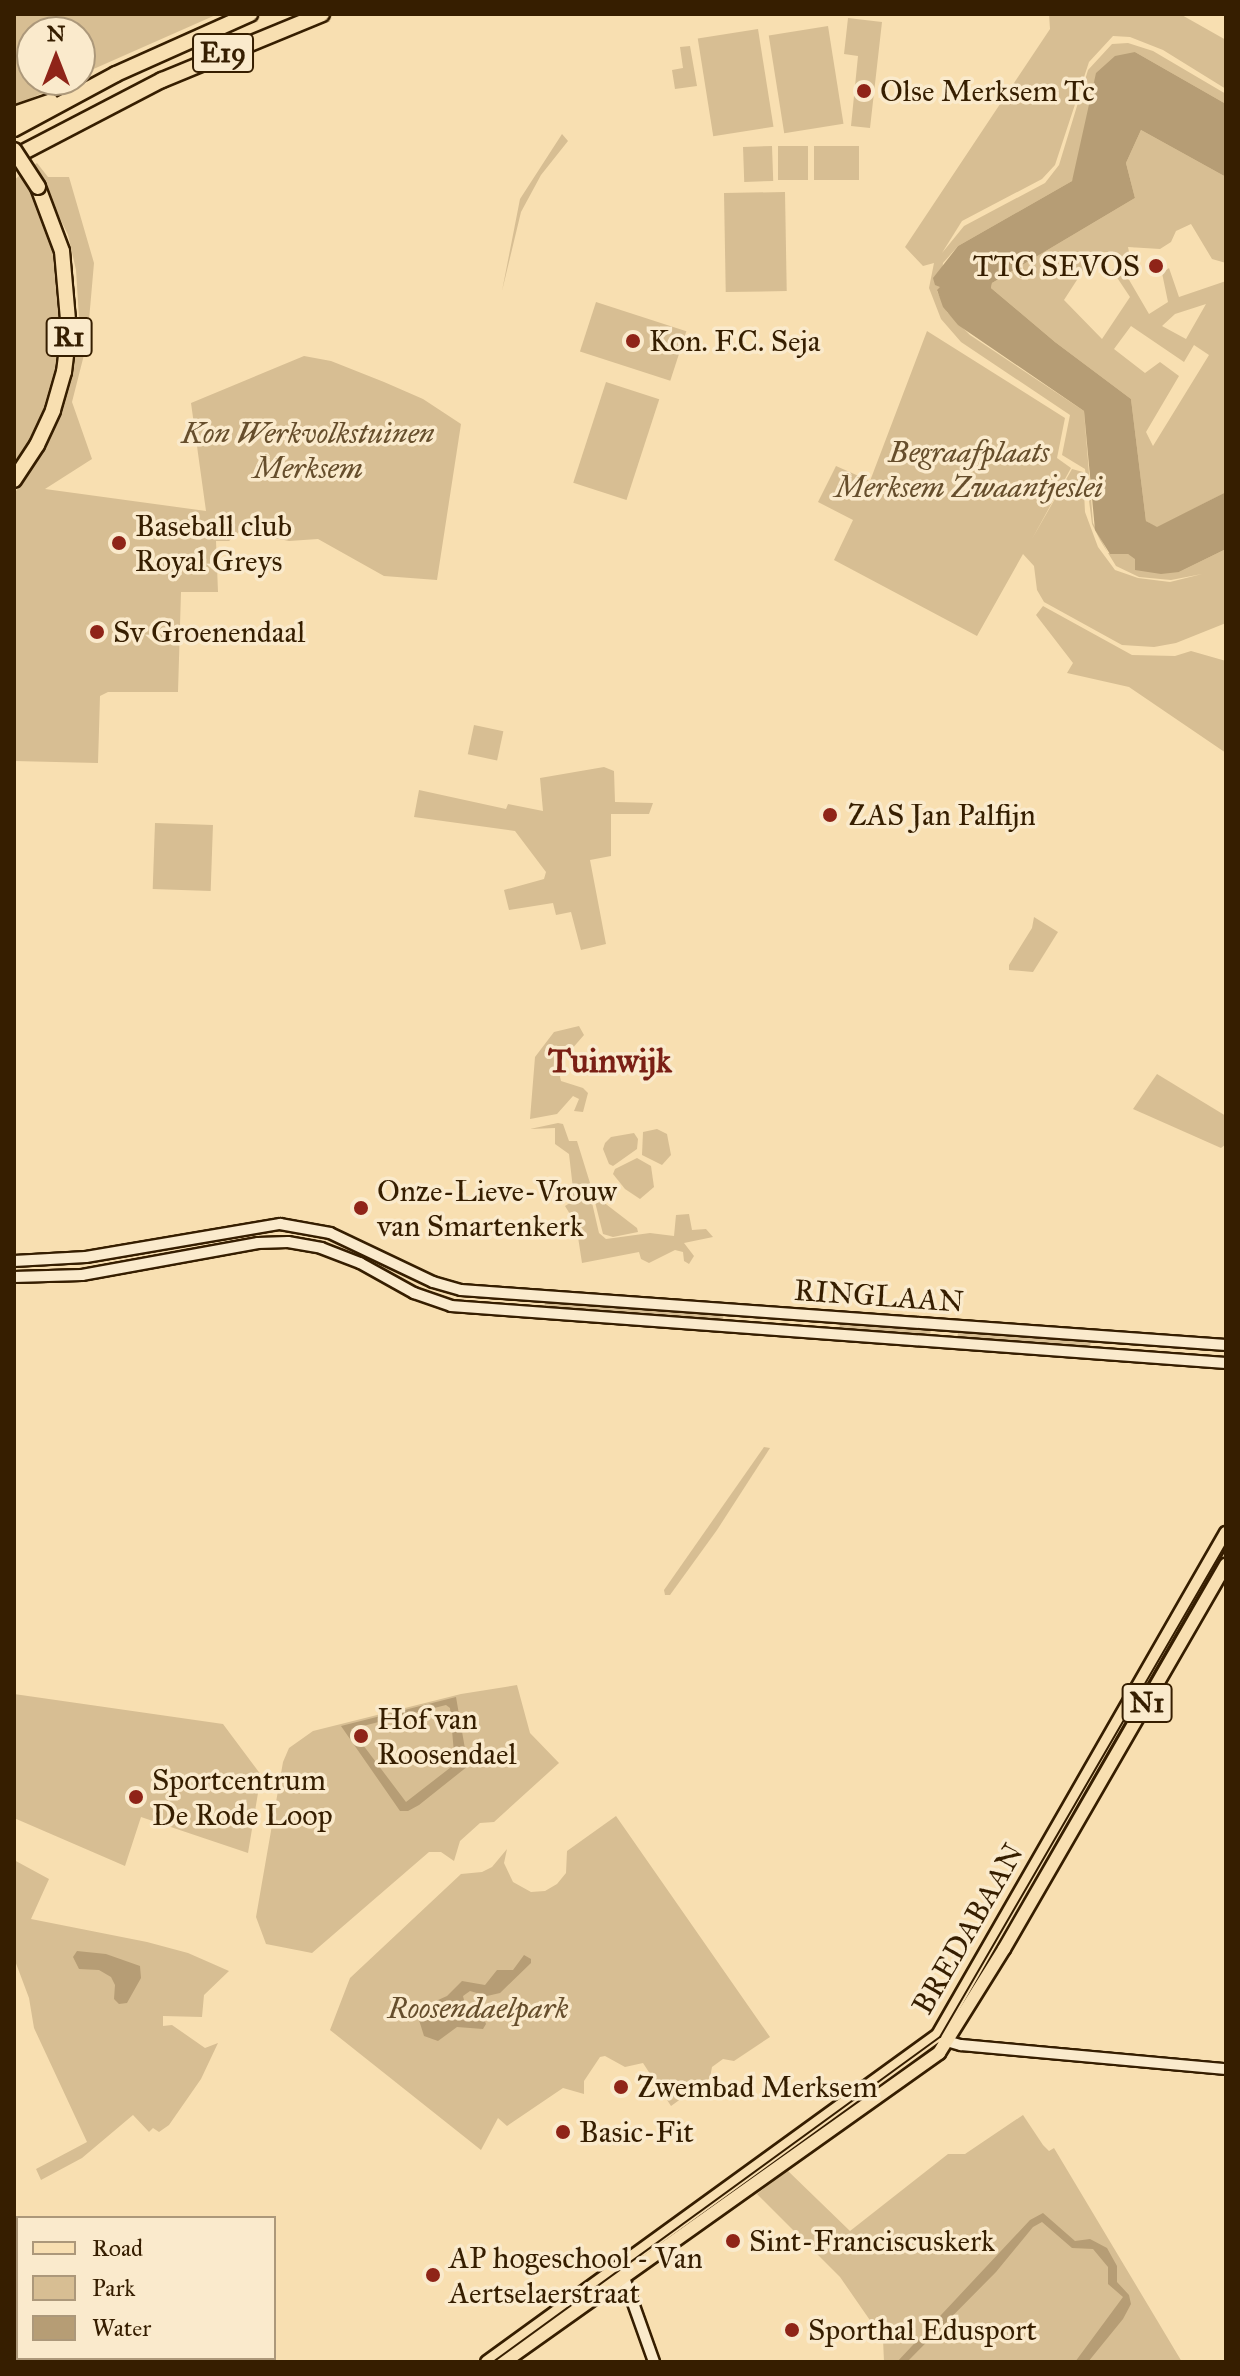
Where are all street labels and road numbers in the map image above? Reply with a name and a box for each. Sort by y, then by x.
road number: E19 [191,29,255,77]
road number: R1 [45,313,93,361]
street label: RINGLAAN [793,1272,965,1320]
road number: N1 [1121,1679,1173,1727]
street label: BREDABAAN [905,1837,1031,2021]

